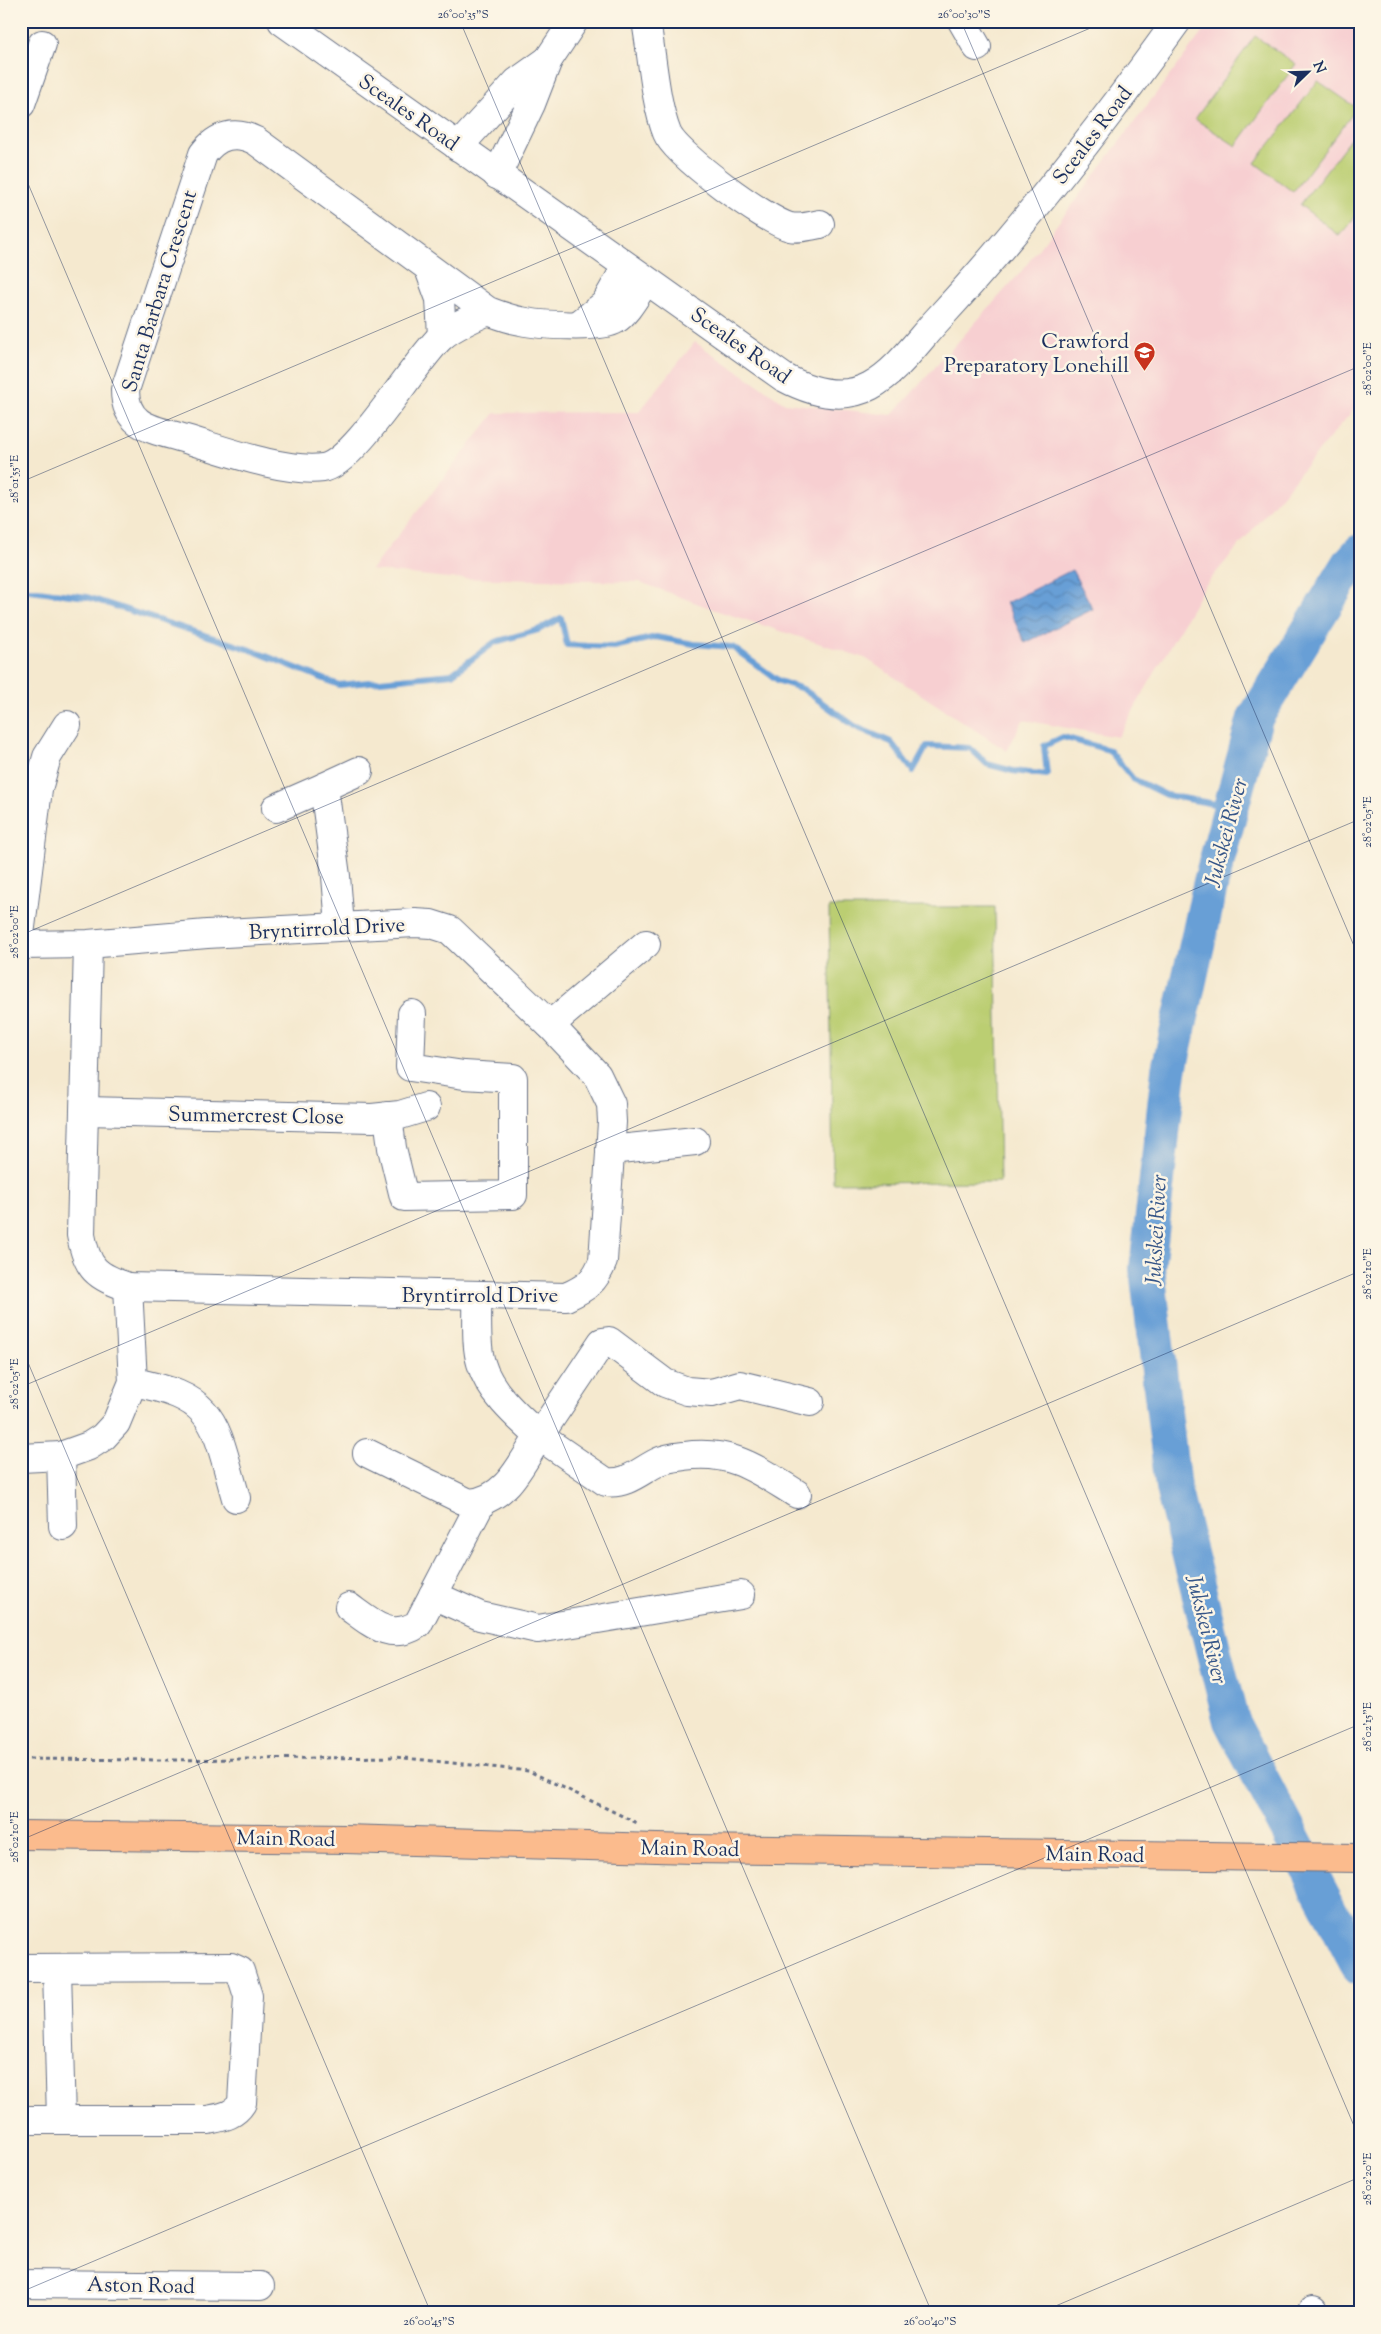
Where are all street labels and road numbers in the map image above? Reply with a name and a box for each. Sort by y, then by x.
street label: Sceales Road [351,68,464,160]
street label: Sceales Road [1046,80,1141,192]
street label: Santa Barbara Crescent [116,187,206,396]
street label: Sceales Road [683,301,796,393]
street label: Bryntirrold Drive [248,911,406,949]
street label: Summercrest Close [168,1100,344,1134]
street label: Bryntirrold Drive [402,1282,558,1312]
street label: Main Road [236,1824,336,1856]
street label: Main Road [640,1834,740,1866]
street label: Main Road [1045,1840,1145,1872]
street label: Aston Road [87,2271,195,2303]

